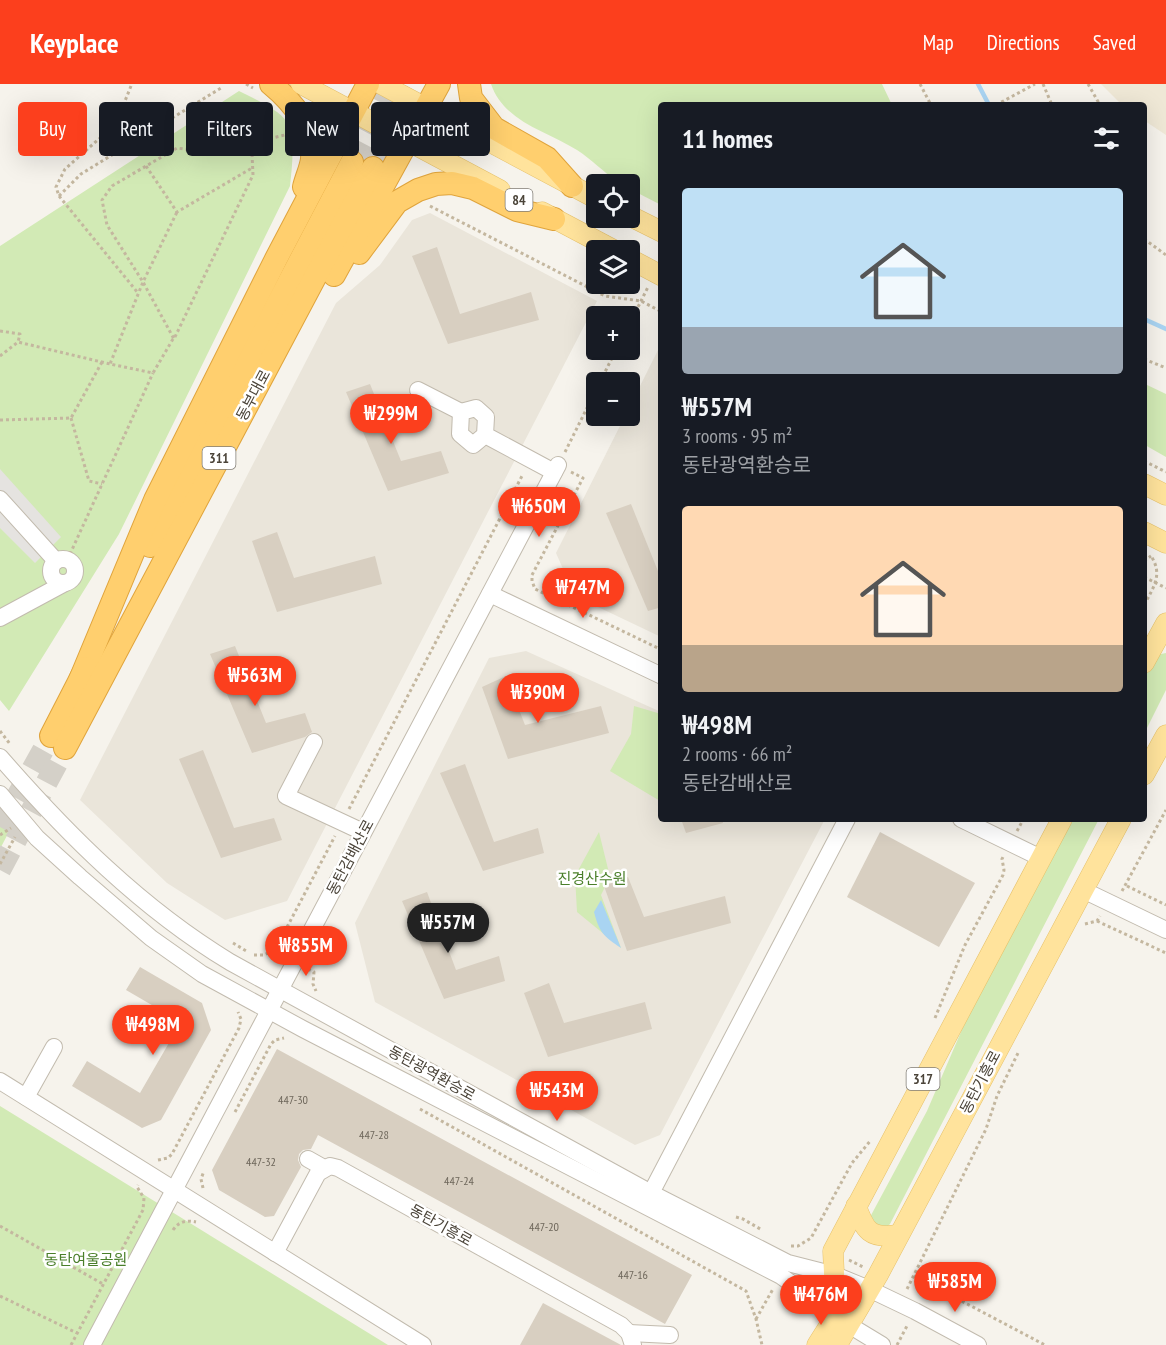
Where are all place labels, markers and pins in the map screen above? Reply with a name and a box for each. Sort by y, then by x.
pin: ₩299M [349,394,433,445]
pin: ₩650M [497,487,581,538]
pin: ₩747M [541,568,625,619]
pin: ₩563M [213,656,297,707]
pin: ₩390M [496,673,580,724]
pin: ₩557M [406,903,490,954]
pin: ₩855M [264,926,348,977]
pin: ₩498M [111,1005,195,1056]
pin: ₩543M [515,1071,599,1122]
pin: ₩585M [913,1262,997,1313]
pin: ₩476M [779,1275,863,1326]

